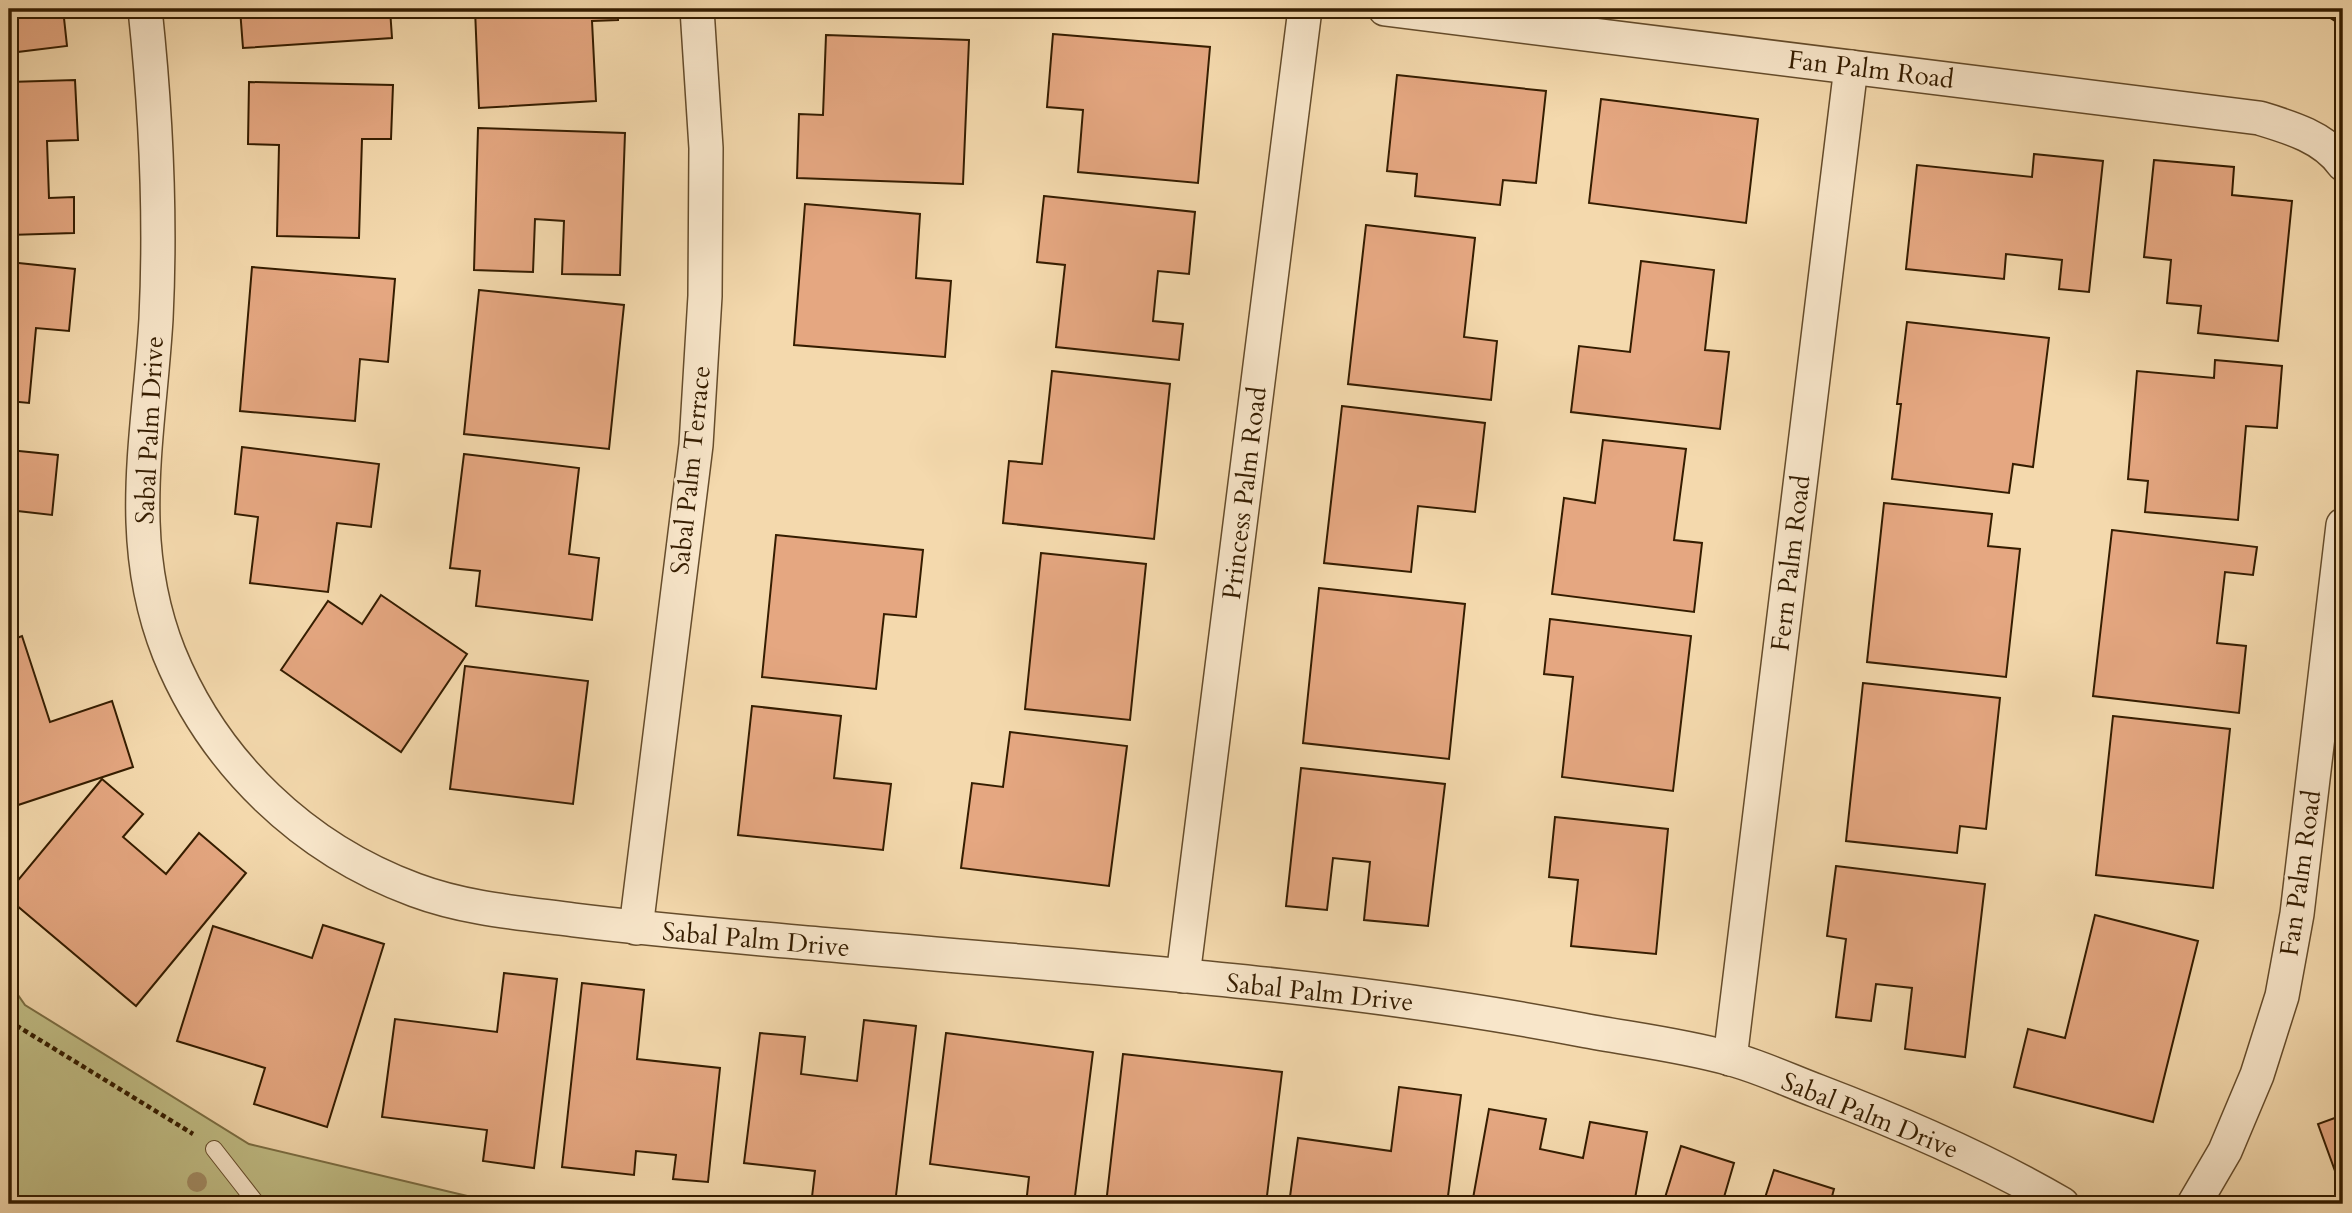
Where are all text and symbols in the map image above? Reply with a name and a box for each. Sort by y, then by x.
street label: Fan Palm Road [1786,42,1956,97]
street label: Sabal Palm Drive [127,335,172,525]
street label: Sabal Palm Terrace [662,364,719,576]
street label: Princess Palm Road [1214,384,1275,602]
street label: Fern Palm Road [1762,473,1819,653]
street label: Fan Palm Road [2272,788,2329,958]
street label: Sabal Palm Drive [661,914,851,965]
street label: Sabal Palm Drive [1225,965,1415,1020]
street label: Sabal Palm Drive [1776,1064,1964,1167]

